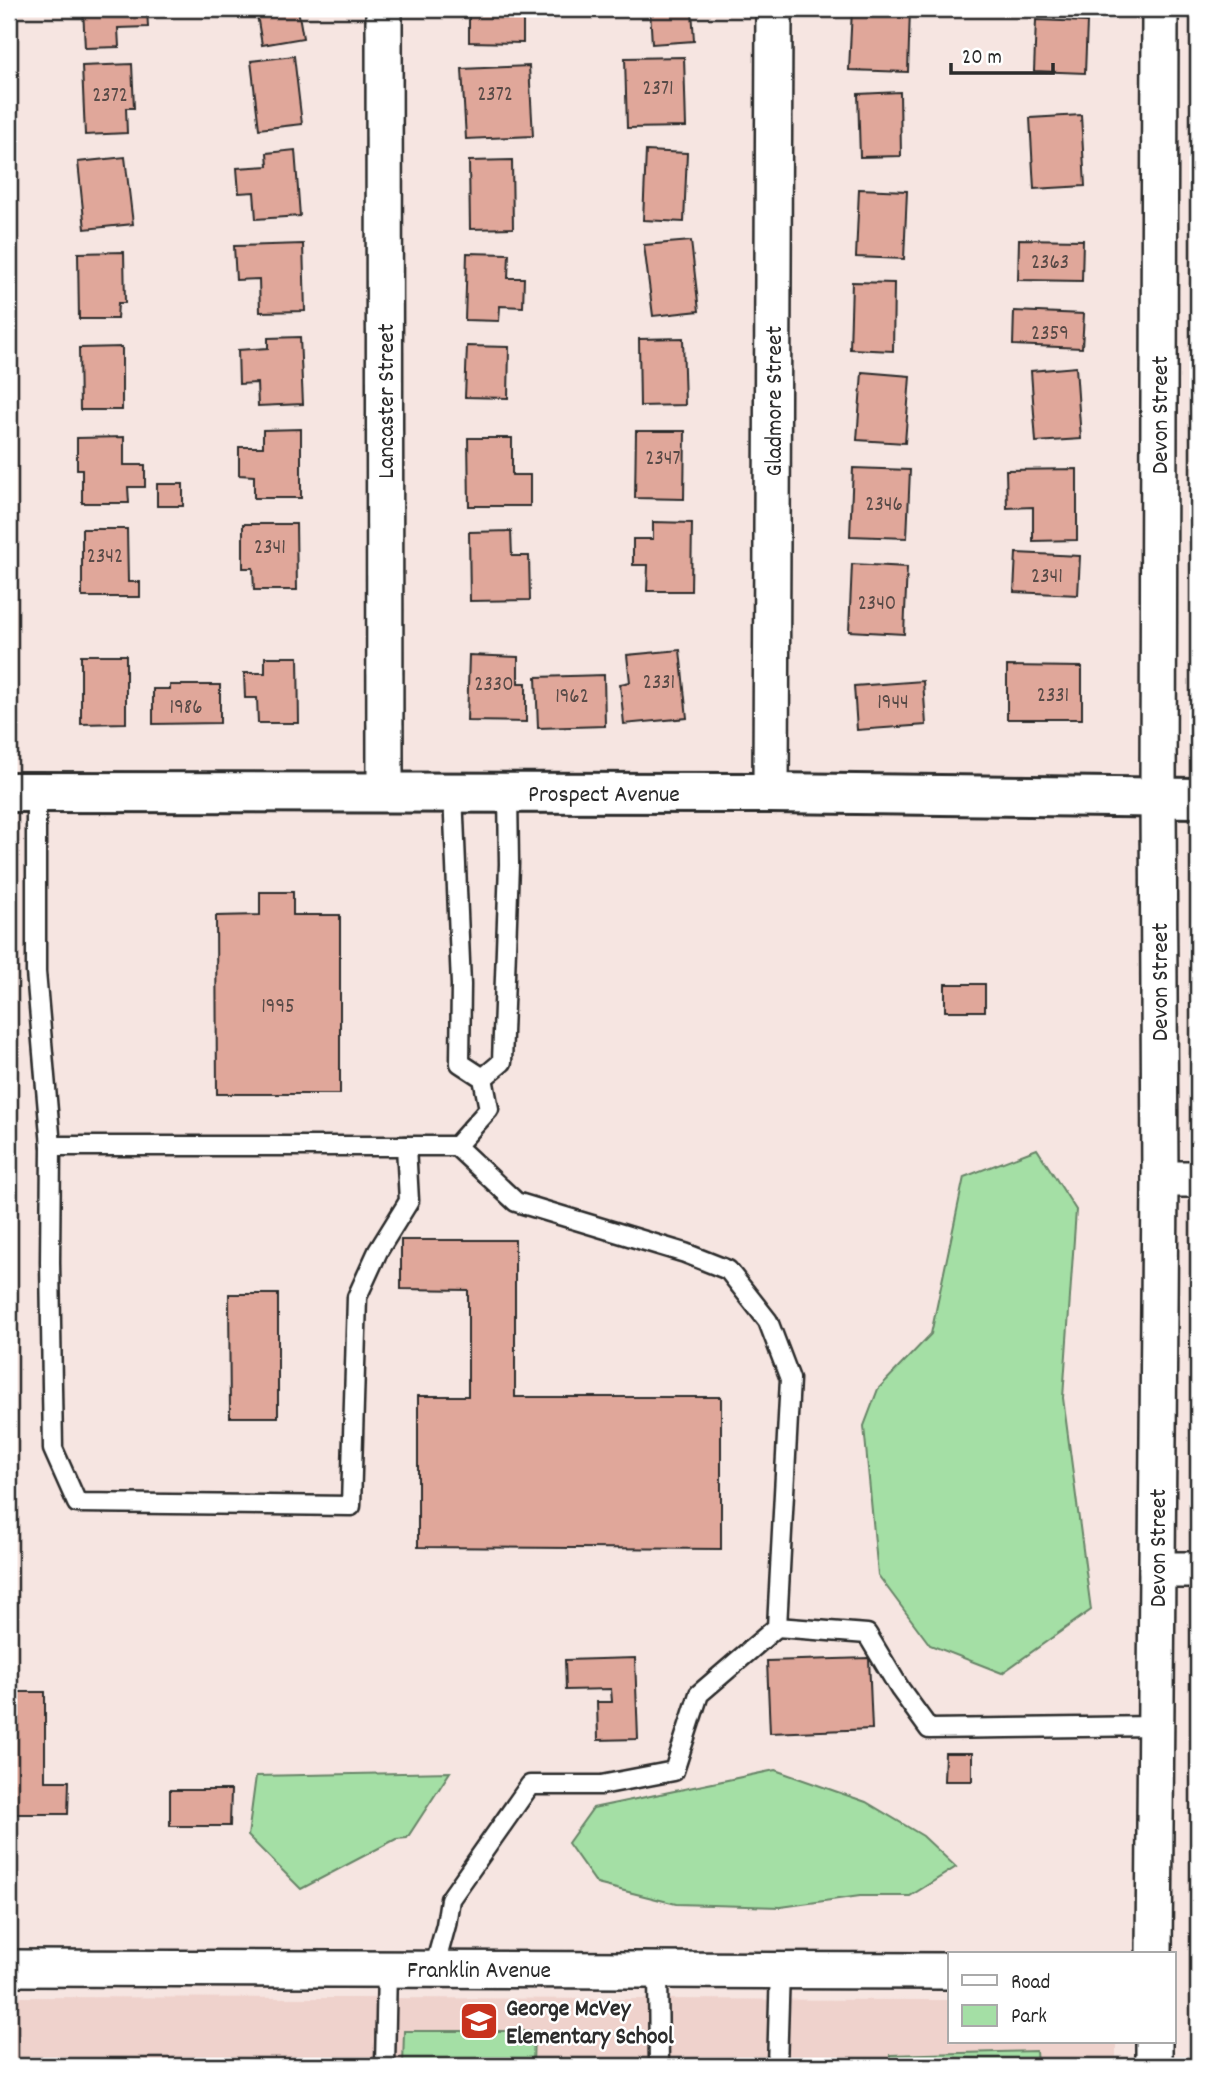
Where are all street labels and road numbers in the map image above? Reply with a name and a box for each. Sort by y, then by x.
street label: Lancaster Street [371,323,405,479]
street label: Gladmore Street [759,325,793,476]
street label: Devon Street [1145,356,1179,474]
street label: Prospect Avenue [528,779,680,813]
street label: Devon Street [1145,923,1179,1041]
street label: Devon Street [1143,1489,1177,1607]
street label: Franklin Avenue [407,1955,551,1989]

